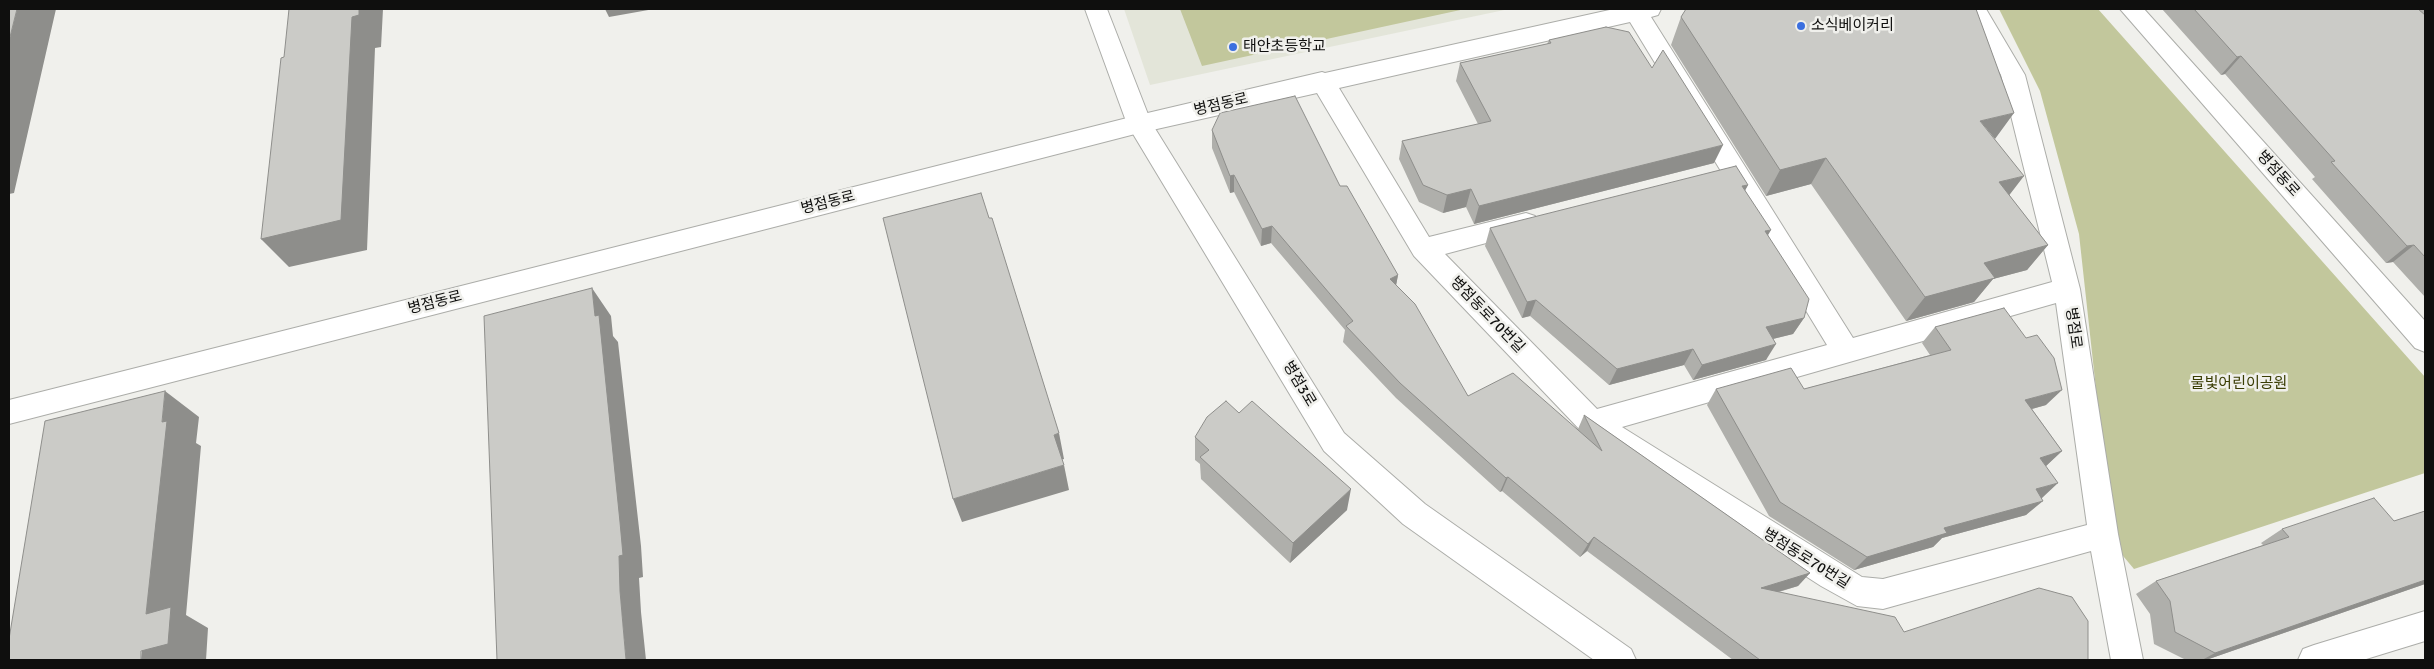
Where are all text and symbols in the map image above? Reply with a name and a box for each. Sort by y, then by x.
place label: 소식베이커리 [1811,17,1894,35]
marker: 소식베이커리 [1795,20,1807,32]
place label: 태안초등학교 [1243,38,1326,56]
marker: 태안초등학교 [1227,41,1239,53]
street label: 병점동로 [1192,90,1250,120]
street label: 병점동로 [2253,147,2303,201]
street label: 병점동로 [799,188,857,218]
street label: 병점동로70번길 [1446,273,1528,357]
street label: 병점동로 [406,288,464,318]
street label: 병점로 [2061,306,2085,350]
street label: 병점3로 [1279,358,1319,410]
park label: 물빛어린이공원 [2191,375,2287,393]
street label: 병점동로70번길 [1759,525,1853,593]

